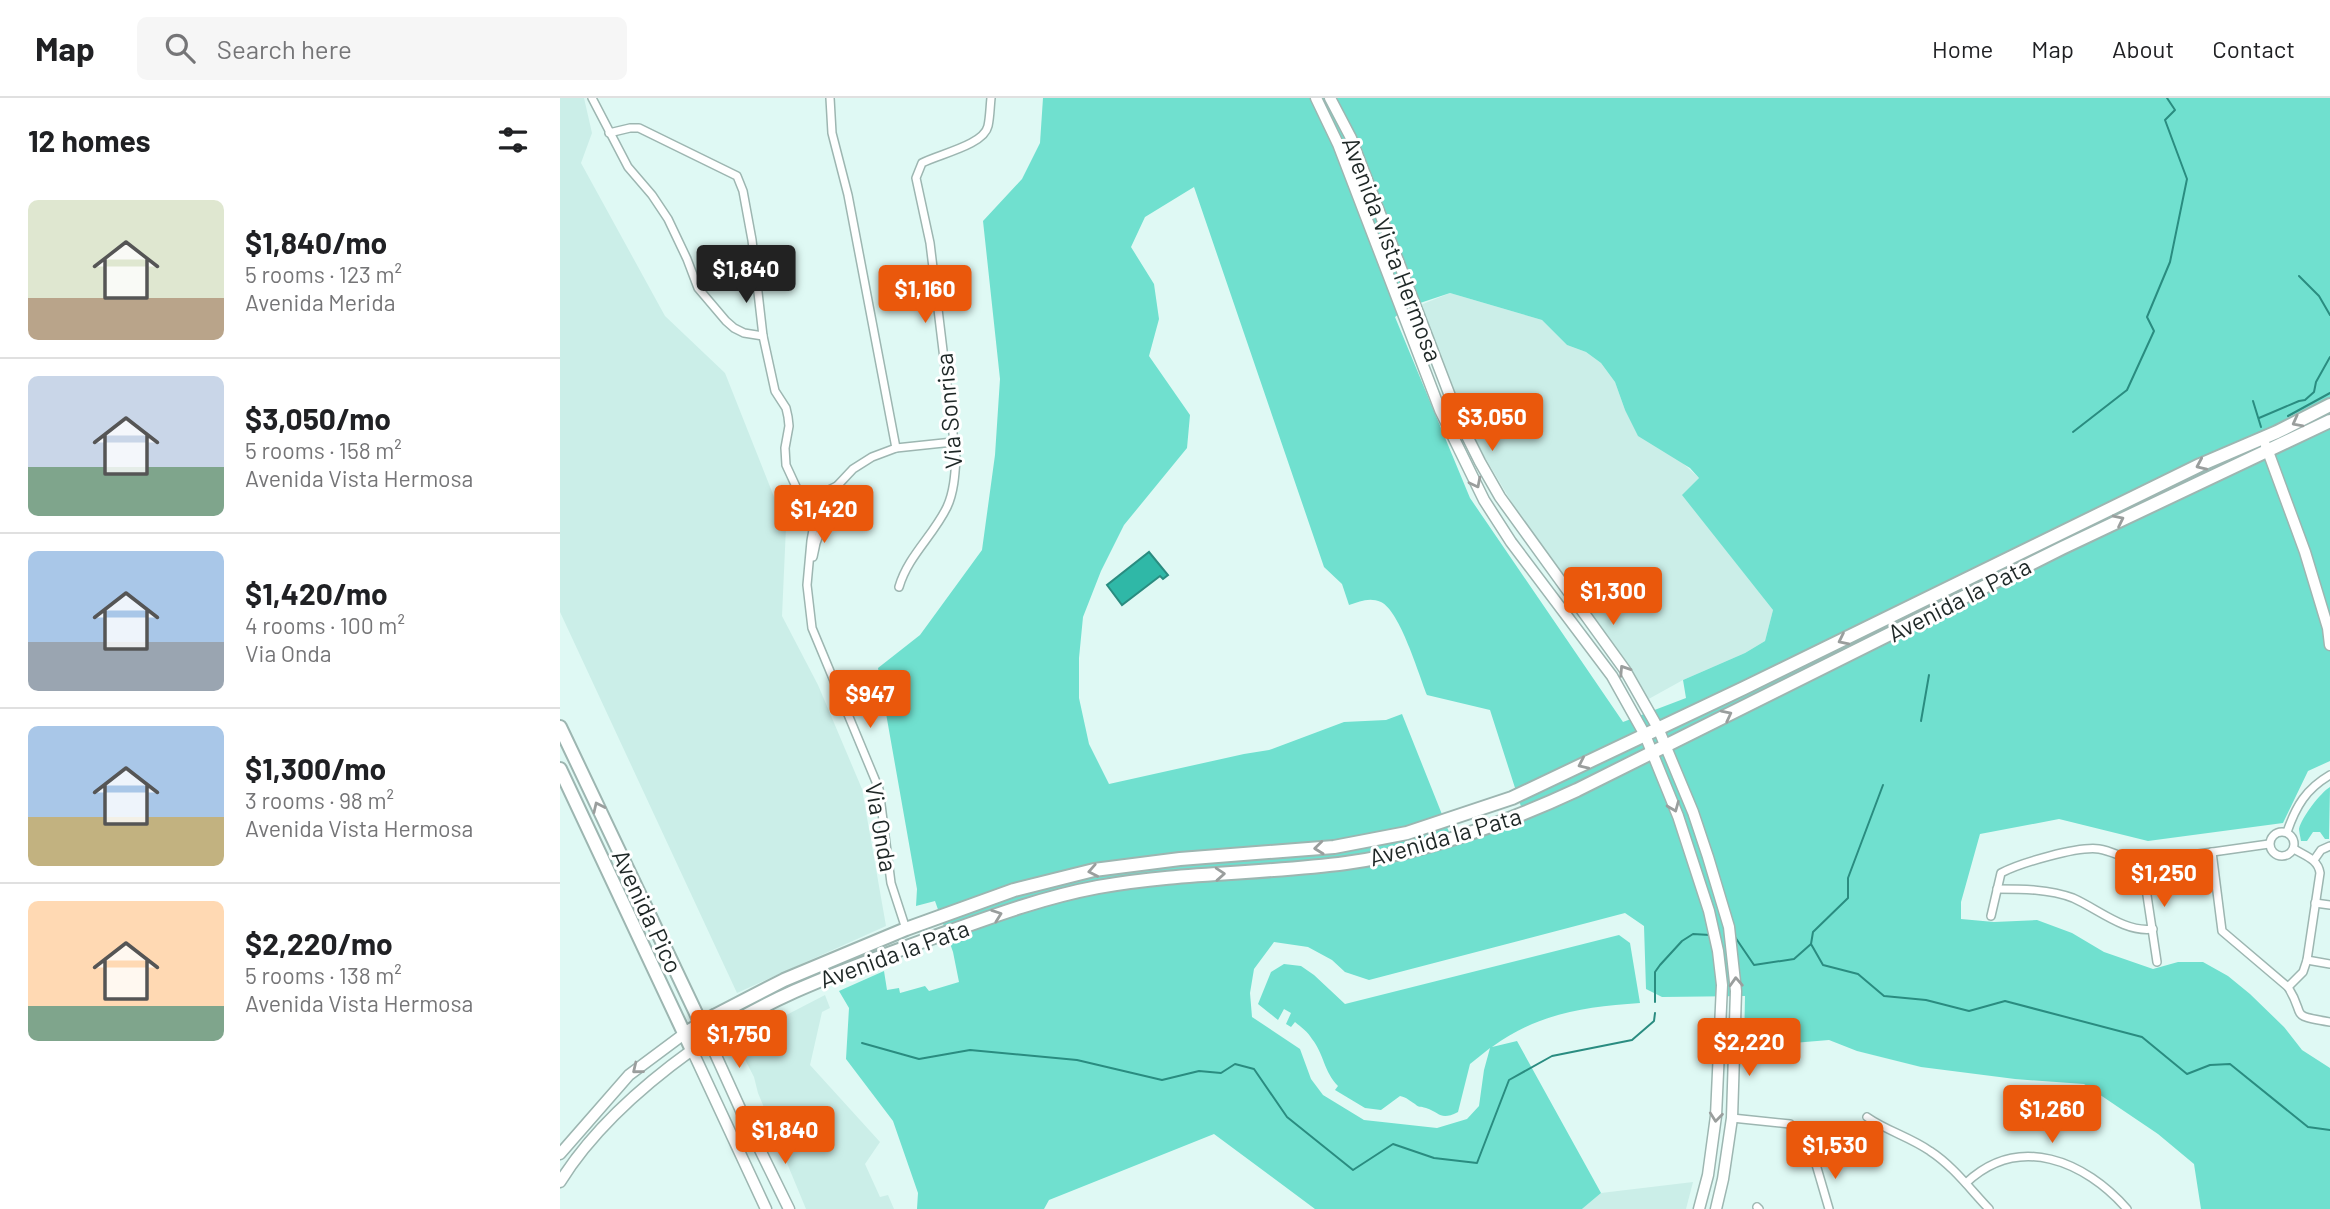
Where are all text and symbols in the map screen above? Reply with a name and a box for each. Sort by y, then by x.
search box [137,17,627,80]
text: Map [35,28,95,68]
icon: search [161,29,199,67]
text: Search here [217,33,352,64]
text: Home [1932,34,1993,63]
text: Map [2031,34,2074,63]
text: About [2112,34,2174,63]
text: Contact [2212,34,2295,63]
icon: filters [494,121,532,159]
text: 12 homes [28,122,151,158]
street label: Avenida Vista Hermosa [1337,133,1449,365]
text: $1,840/mo [245,224,387,260]
icon: home [84,228,168,312]
pin: $1,840 [689,246,803,305]
text: $1,840 [713,254,779,282]
text: 5 rooms · 123 m² [245,260,402,288]
pin: $1,160 [868,266,982,325]
text: $1,160 [895,274,956,302]
text: Avenida Merida [245,288,396,316]
street label: Via Sonrisa [928,352,968,470]
pin: $3,050 [1435,394,1549,453]
text: $3,050/mo [245,400,391,436]
text: $3,050 [1457,402,1527,430]
icon: home [84,404,168,488]
one-way arrow [2292,414,2304,427]
text: 5 rooms · 158 m² [245,436,402,464]
one-way arrow [2196,457,2208,471]
text: Avenida Vista Hermosa [245,464,473,492]
one-way arrow [1467,476,1481,488]
pin: $1,420 [767,486,881,545]
text: $1,420 [790,494,858,522]
one-way arrow [2112,514,2124,528]
street label: Avenida la Pata [1883,550,2035,648]
pin: $1,300 [1556,568,1670,627]
text: $1,420/mo [245,575,388,611]
text: $1,300 [1580,576,1646,604]
icon: home [84,579,168,663]
text: 4 rooms · 100 m² [245,611,405,639]
one-way arrow [1838,632,1850,646]
text: Via Onda [245,639,332,667]
one-way arrow [1619,664,1632,677]
pin: $947 [829,670,911,730]
text: $947 [845,679,895,707]
one-way arrow [1720,710,1732,724]
text: $1,300/mo [245,750,386,786]
icon: home [84,754,168,838]
one-way arrow [1578,756,1590,770]
street label: Via Onda [860,780,904,874]
text: 3 rooms · 98 m² [245,786,394,814]
street label: Avenida la Pata [1366,800,1524,872]
one-way arrow [1666,800,1680,812]
one-way arrow [593,802,607,814]
text: Avenida Vista Hermosa [245,814,473,842]
one-way arrow [1314,840,1325,855]
street label: Avenida Pico [607,845,689,977]
pin: $1,250 [2107,850,2221,909]
text: $1,250 [2131,858,2197,886]
one-way arrow [1087,863,1099,878]
one-way arrow [1215,867,1226,882]
one-way arrow [991,909,1003,923]
street label: Avenida la Pata [815,913,973,993]
text: $2,220/mo [245,925,393,961]
icon: home [84,929,168,1013]
text: 5 rooms · 138 m² [245,961,402,989]
one-way arrow [1728,976,1743,987]
text: Avenida Vista Hermosa [245,989,473,1017]
pin: $1,750 [682,1010,796,1070]
pin: $2,220 [1692,1018,1806,1078]
text: $1,750 [707,1019,771,1047]
text: $2,220 [1713,1027,1785,1055]
one-way arrow [632,1061,645,1073]
pin: $1,260 [1995,1086,2109,1145]
text: $1,260 [2019,1094,2085,1122]
pin: $1,840 [728,1107,842,1166]
one-way arrow [1708,1111,1723,1123]
text: $1,840 [752,1115,818,1143]
pin: $1,530 [1778,1122,1892,1181]
text: $1,530 [1802,1130,1868,1158]

